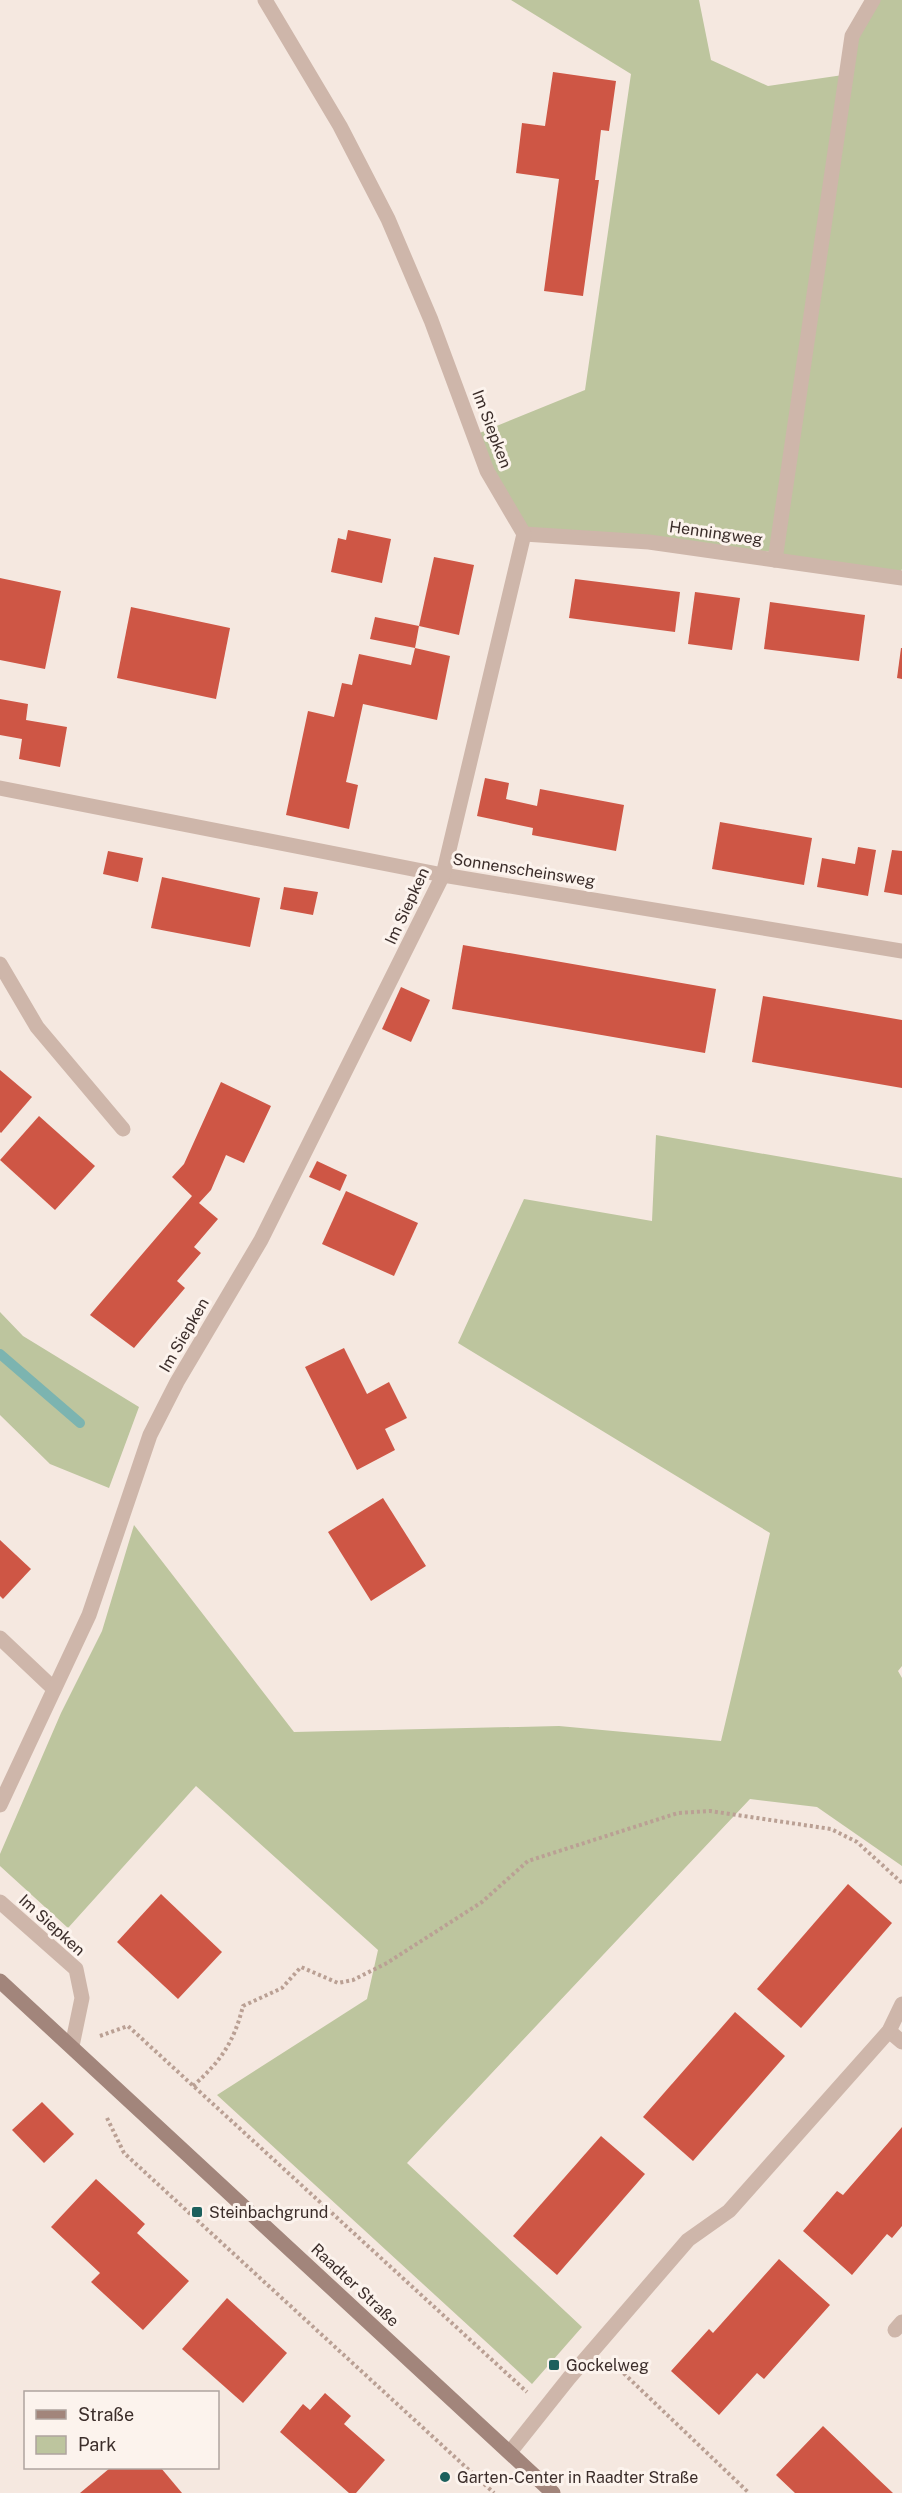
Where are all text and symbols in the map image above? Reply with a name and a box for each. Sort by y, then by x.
street label: Im Siepken [468,387,516,471]
street label: Henningweg [668,517,764,549]
street label: Sonnenscheinsweg [451,849,597,891]
street label: Im Siepken [381,865,433,947]
street label: Im Siepken [155,1295,213,1375]
street label: Im Siepken [15,1890,89,1960]
place label: Steinbachgrund [209,2203,328,2222]
marker: Steinbachgrund [190,2205,204,2219]
street label: Raadter Straße [307,2240,403,2330]
place label: Gockelweg [566,2356,649,2375]
marker: Gockelweg [547,2358,561,2372]
legend [24,2391,219,2469]
text: Straße [78,2404,134,2425]
text: Park [78,2434,116,2455]
place label: Garten-Center in Raadter Straße [457,2468,698,2487]
marker: Garten-Center in Raadter Straße [438,2470,452,2484]

